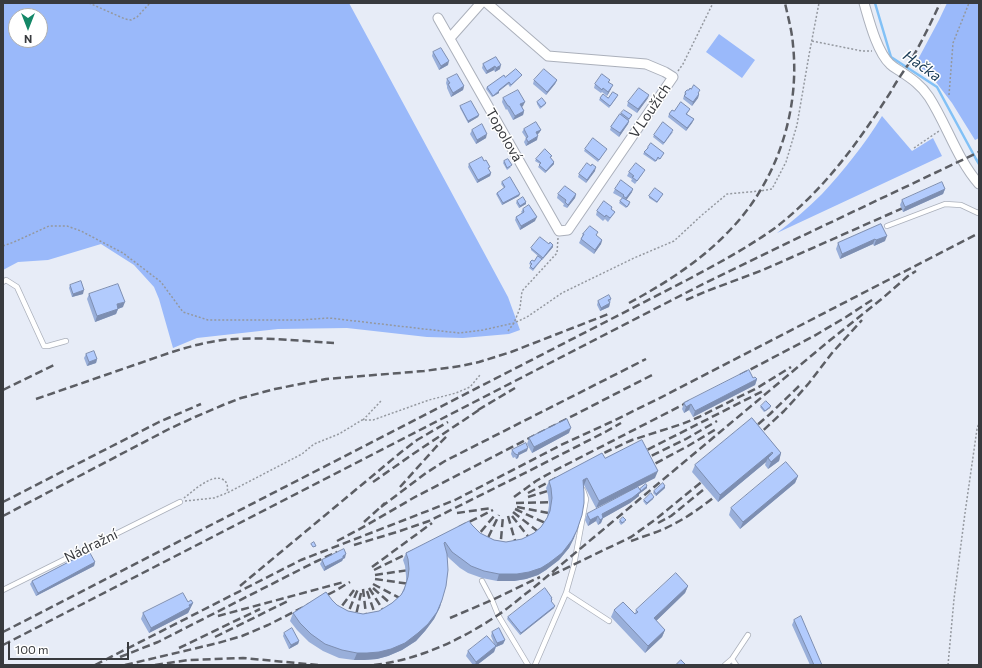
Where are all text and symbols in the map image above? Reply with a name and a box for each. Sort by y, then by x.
north arrow [8,8,48,48]
text: N [24,33,32,46]
water label: Hačka [899,46,945,86]
street label: V Loužích [626,81,674,141]
street label: Topolová [482,105,526,165]
street label: Nádražní [62,526,120,566]
scale bar [10,634,131,660]
text: 100 m [15,642,49,656]

